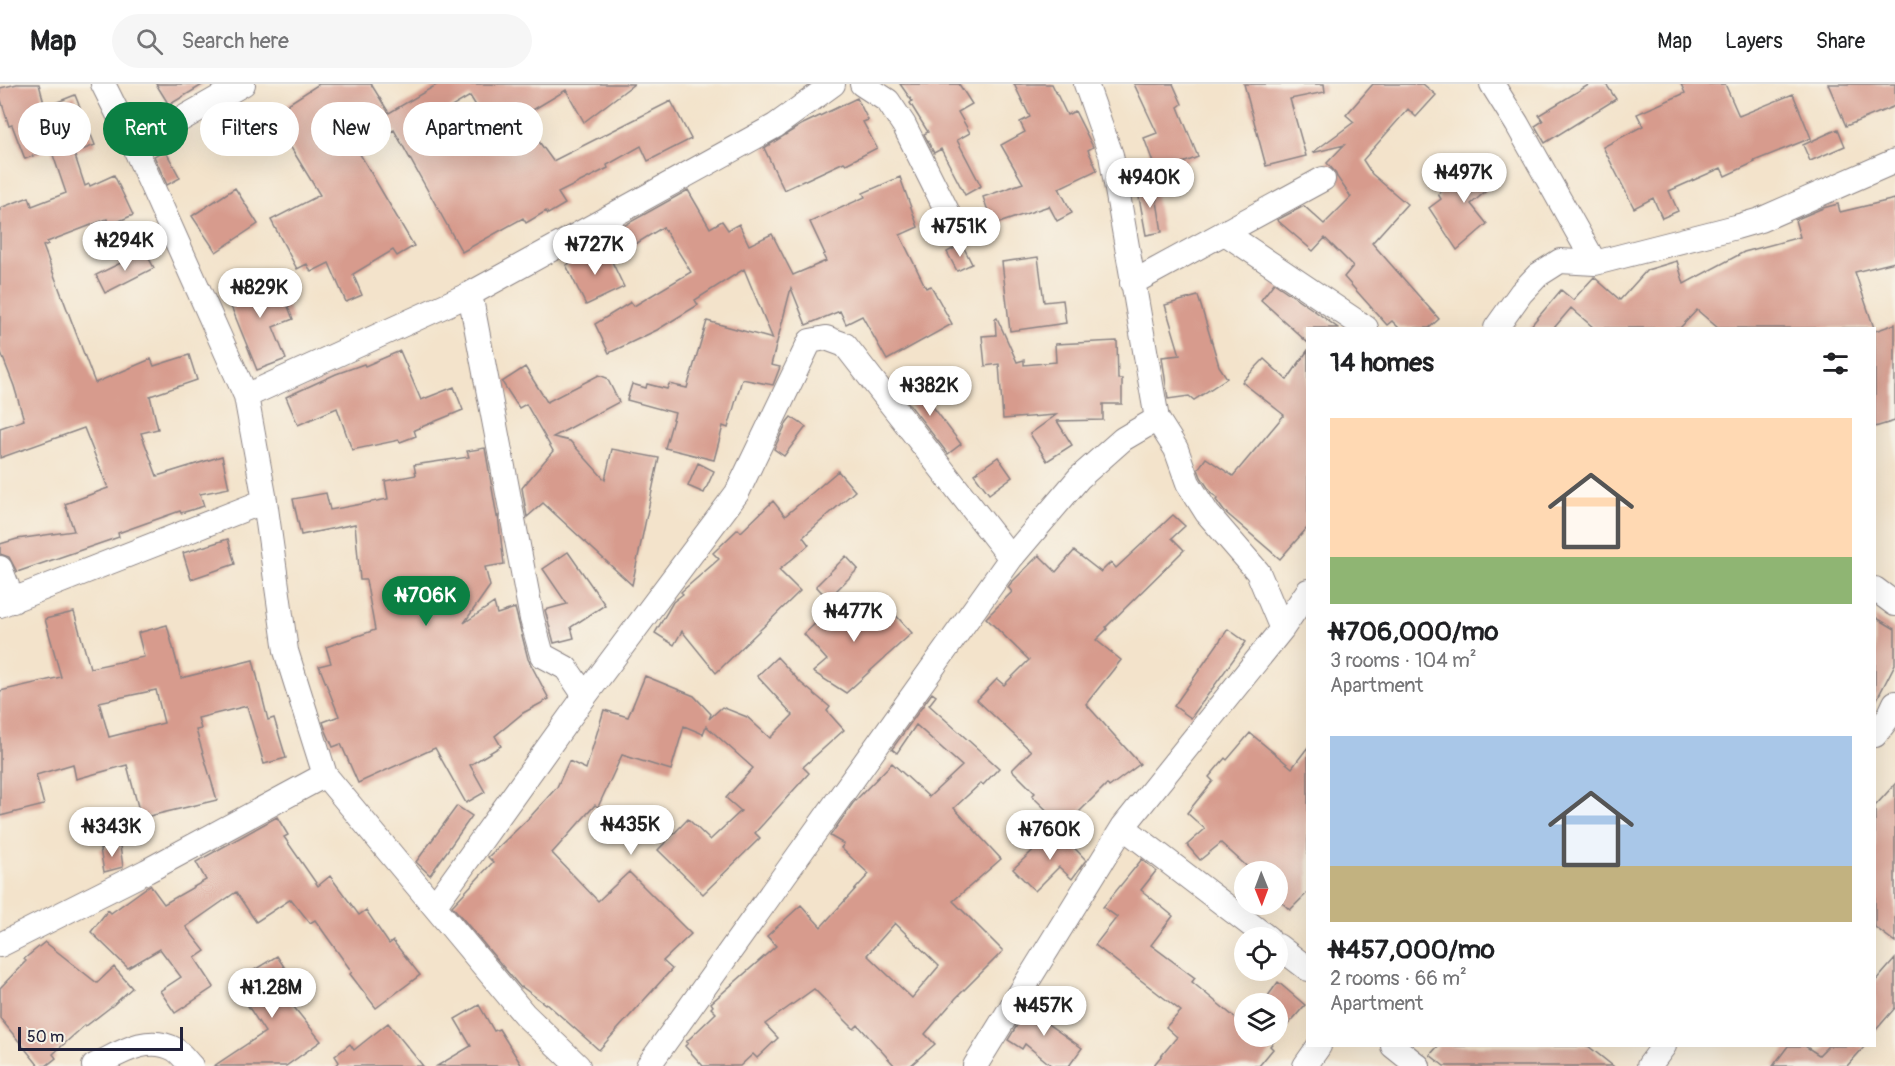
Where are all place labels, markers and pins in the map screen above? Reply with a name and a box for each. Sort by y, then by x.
pin: ₦497K [1422,153,1506,204]
pin: ₦940K [1108,158,1192,209]
pin: ₦751K [918,207,1002,258]
pin: ₦294K [83,221,167,272]
pin: ₦727K [553,225,637,276]
pin: ₦829K [218,268,302,319]
pin: ₦382K [888,366,972,417]
pin: ₦706K [384,576,468,627]
pin: ₦477K [812,592,896,643]
pin: ₦435K [589,805,673,856]
pin: ₦343K [70,807,154,858]
pin: ₦760K [1008,810,1092,861]
pin: ₦1.28M [223,968,321,1019]
pin: ₦457K [1002,986,1086,1037]

